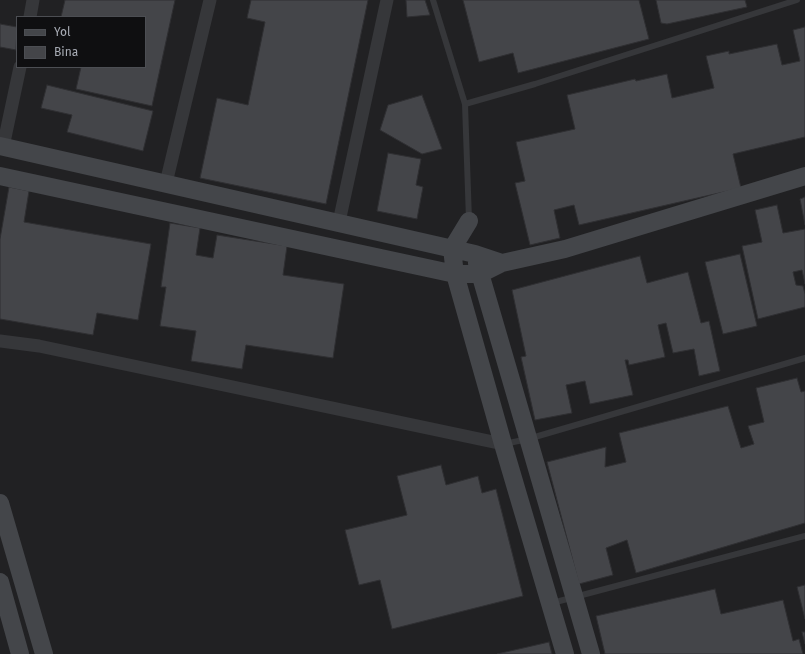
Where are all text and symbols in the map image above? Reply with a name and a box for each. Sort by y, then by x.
legend [16,16,146,68]
text: Yol [54,25,70,39]
text: Bina [54,45,78,59]

